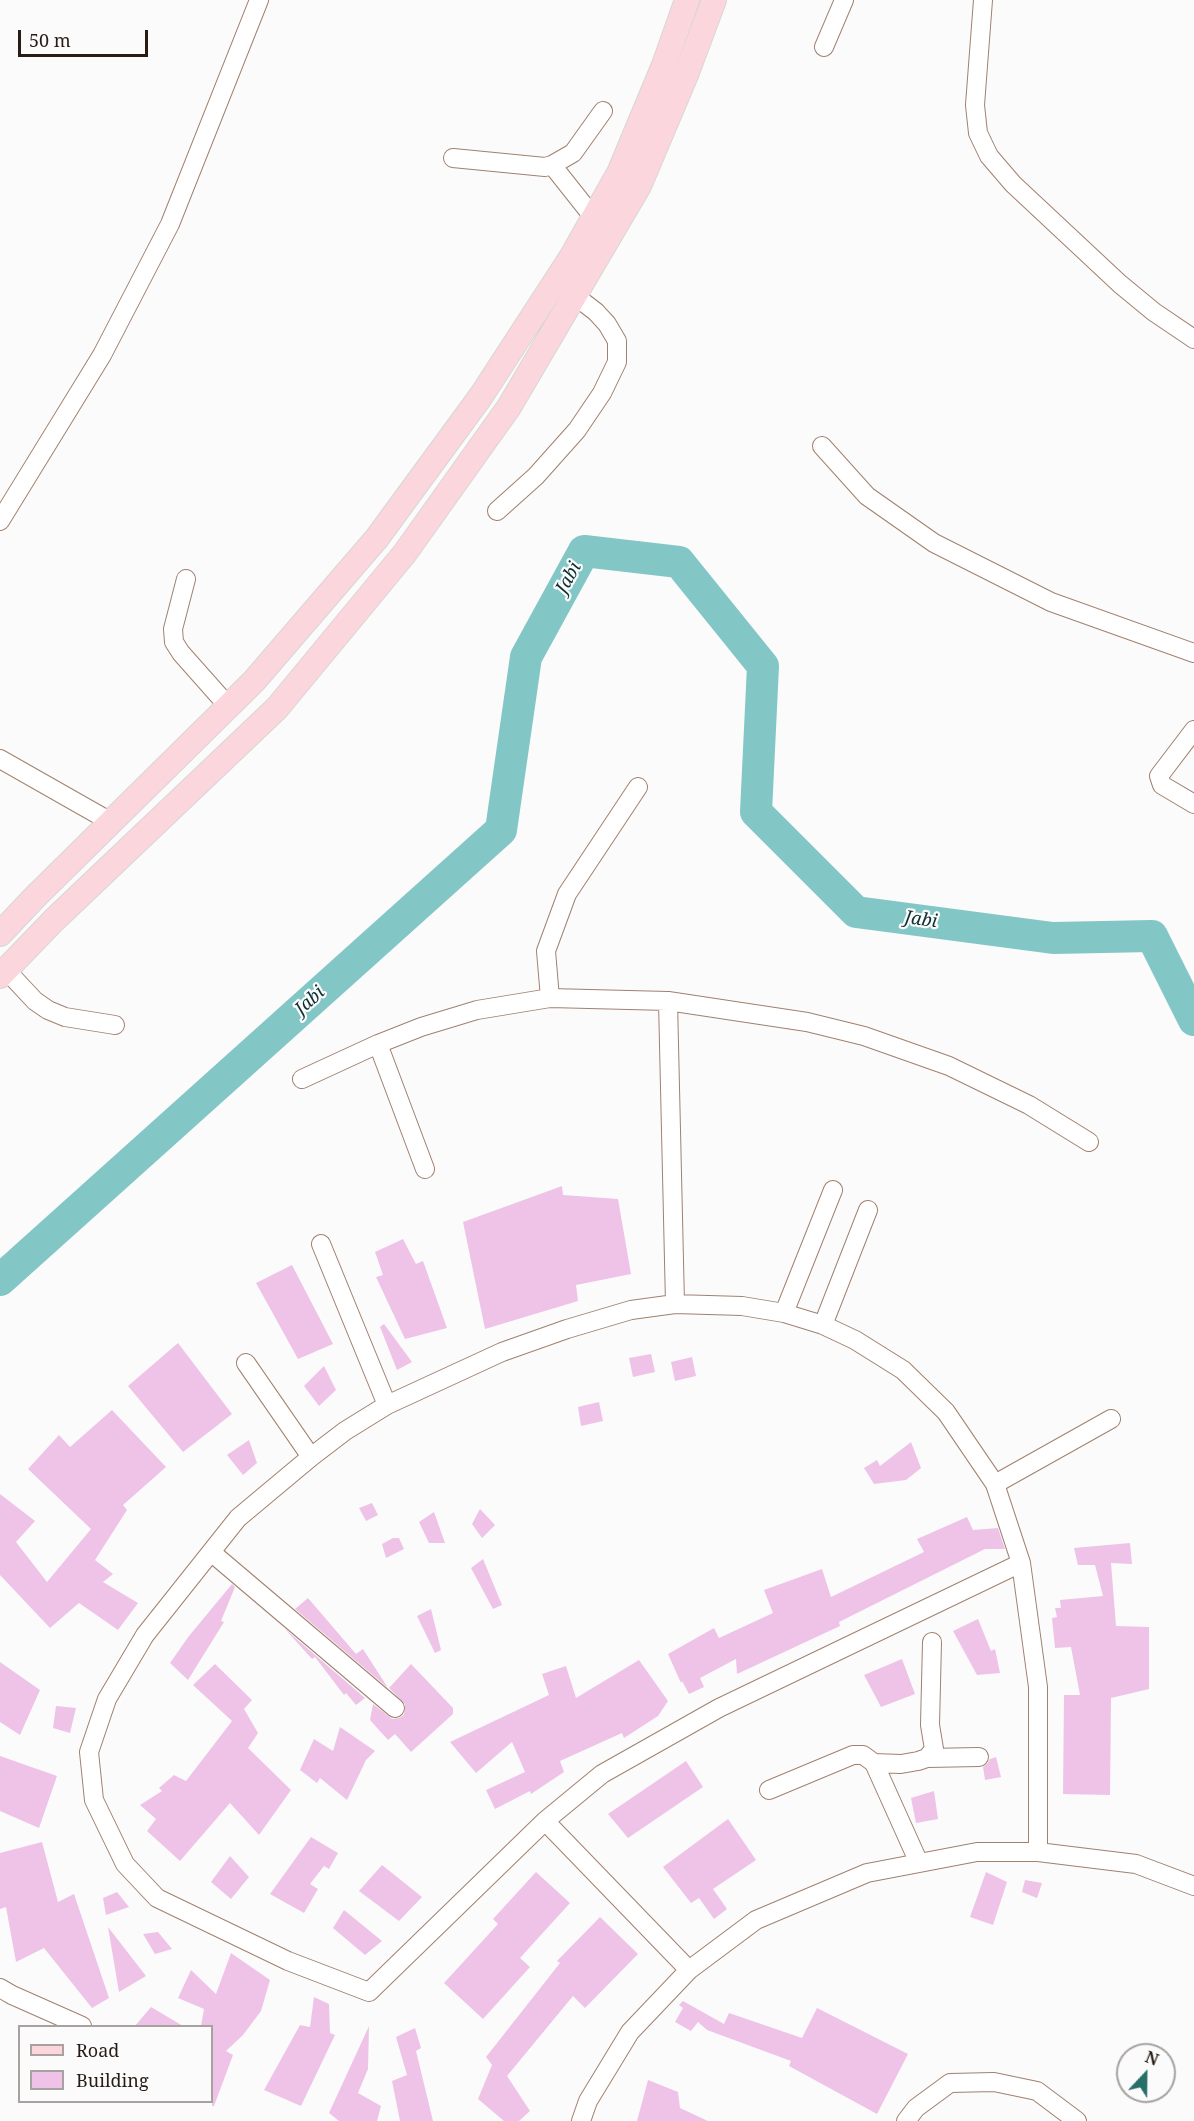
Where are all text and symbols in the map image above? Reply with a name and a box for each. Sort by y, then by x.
scale bar [21,18,152,56]
text: 50 m [29,28,71,52]
water label: Jabi [552,559,586,597]
water label: Jabi [903,907,939,933]
water label: Jabi [291,982,329,1020]
legend [18,2025,213,2103]
text: Road [76,2038,119,2062]
north arrow [1116,2043,1176,2103]
text: N [1142,2046,1162,2071]
text: Building [76,2068,149,2092]

